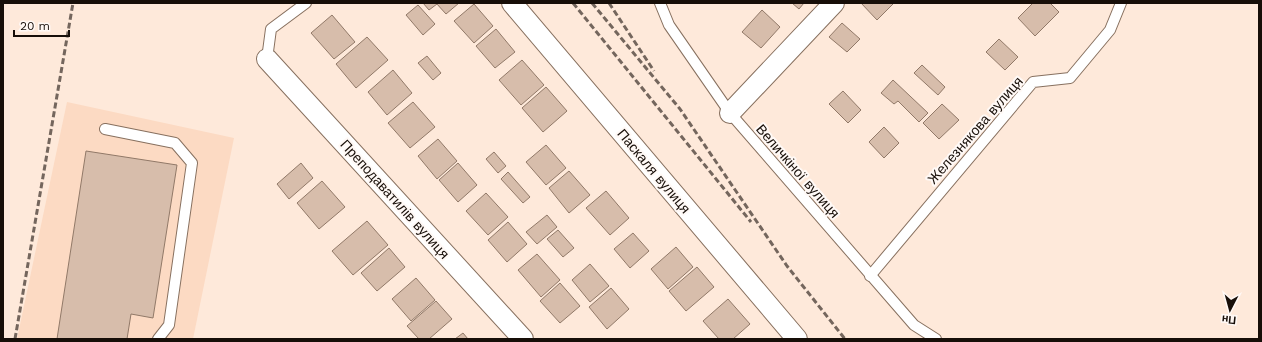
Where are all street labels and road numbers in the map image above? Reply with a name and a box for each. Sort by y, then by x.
street label: Железнякова вулиця [924,73,1026,187]
street label: Величкіної вулиця [753,121,843,221]
street label: Паскаля вулиця [614,126,694,216]
street label: Преподаватилів вулиця [337,136,453,262]

